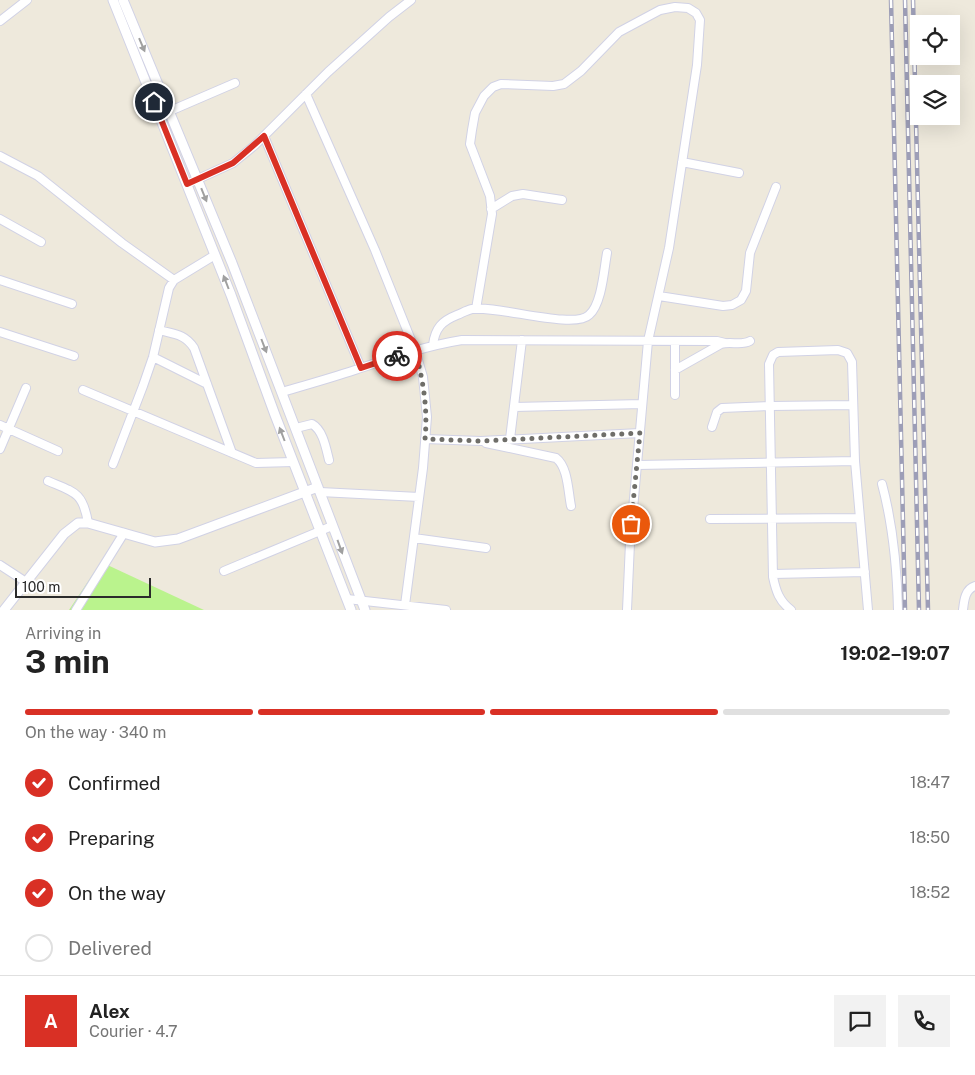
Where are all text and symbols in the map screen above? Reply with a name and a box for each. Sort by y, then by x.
map controls [910,15,960,125]
button: locate [910,15,960,65]
one-way arrow [138,38,146,53]
button: layers [910,75,960,125]
pin [133,81,175,123]
icon: home [140,88,168,116]
one-way arrow [201,188,209,202]
one-way arrow [222,274,230,289]
courier [372,331,422,381]
one-way arrow [260,339,268,354]
icon: bike [383,342,411,370]
one-way arrow [278,427,285,442]
pin [610,503,652,545]
icon: bag [617,510,645,538]
one-way arrow [337,540,344,555]
scale bar [15,575,151,598]
text: 100 m [22,579,60,595]
text: Arriving in [25,624,101,643]
text: 19:02–19:07 [840,642,950,664]
text: 3 min [25,643,110,680]
text: On the way · 340 m [25,723,166,742]
icon: check [25,769,53,797]
text: Confirmed [68,772,161,794]
text: 18:47 [910,773,950,792]
icon: check [25,824,53,852]
text: Preparing [68,827,155,849]
text: 18:50 [909,828,950,847]
icon: check [25,879,53,907]
text: On the way [68,882,166,904]
text: 18:52 [910,883,950,902]
text: Delivered [68,937,152,959]
button: chat [834,995,886,1047]
button: phone [898,995,950,1047]
text: Alex [89,1000,130,1022]
text: A [44,1010,58,1032]
text: Courier · 4.7 [89,1022,178,1041]

